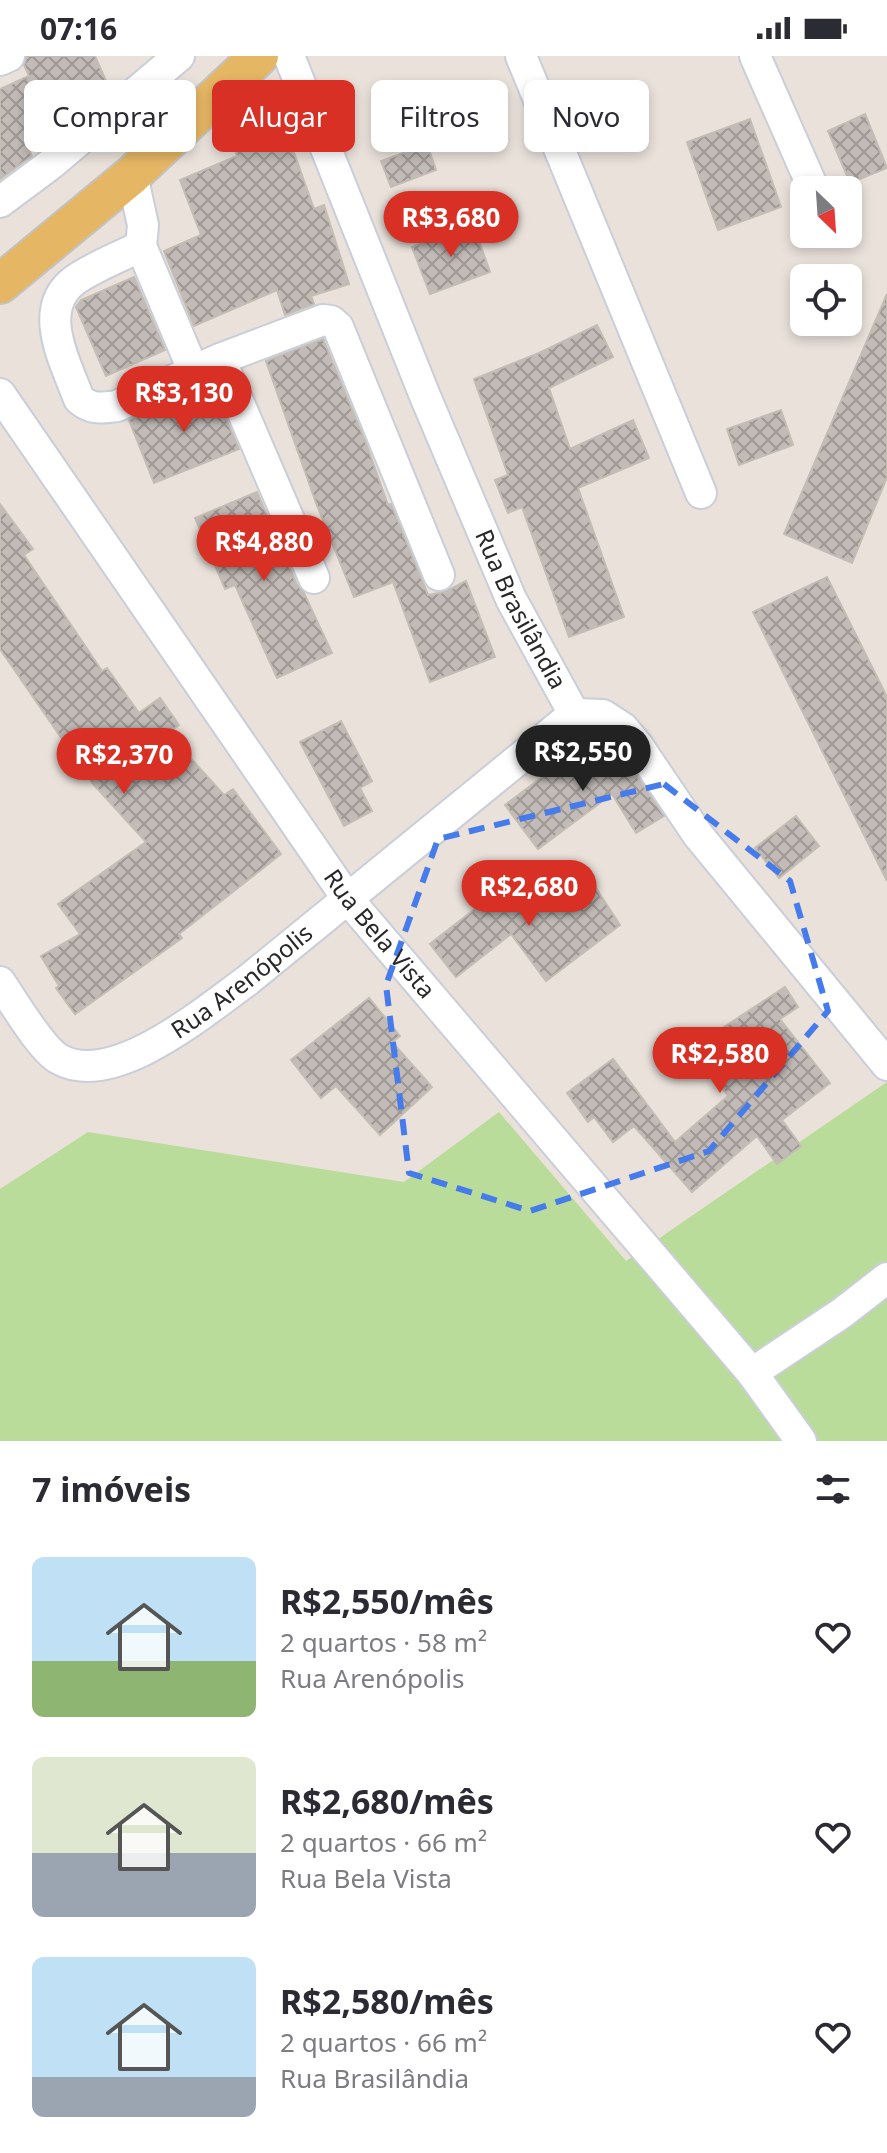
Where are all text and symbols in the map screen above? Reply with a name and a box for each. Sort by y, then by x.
text: 07:16 [40,8,117,49]
chip: Comprar [24,80,196,152]
chip: Alugar [212,80,355,152]
chip: Filtros [371,80,508,152]
chip: Novo [524,80,649,152]
north arrow [790,176,862,248]
map controls [790,176,862,336]
pin: R$3,680 [377,191,525,259]
text: R$3,680 [402,199,500,235]
button: locate [790,264,862,336]
pin: R$3,130 [110,366,258,434]
text: R$3,130 [135,374,233,410]
pin: R$4,880 [190,515,338,583]
text: R$4,880 [215,523,313,559]
street label: Rua Brasilândia [468,524,575,695]
pin: R$2,550 [509,725,657,793]
pin: R$2,370 [50,728,198,796]
text: R$2,550 [534,733,632,769]
text: R$2,370 [75,736,173,772]
pin: R$2,680 [455,860,603,928]
street label: Rua Bela Vista [317,862,443,1005]
text: R$2,680 [480,868,578,904]
street label: Rua Arenópolis [164,916,319,1045]
pin: R$2,580 [646,1027,794,1095]
text: R$2,580 [671,1035,769,1071]
text: 7 imóveis [32,1466,191,1512]
icon: filters [811,1467,855,1511]
text: R$2,550/mês [280,1578,494,1624]
icon: home [96,1589,192,1685]
icon: heart [811,1615,855,1659]
text: 2 quartos · 58 m² [280,1624,487,1660]
text: Rua Arenópolis [280,1660,464,1696]
text: R$2,680/mês [280,1778,494,1824]
icon: home [96,1789,192,1885]
icon: heart [811,1815,855,1859]
text: 2 quartos · 66 m² [280,1824,487,1860]
text: Rua Bela Vista [280,1860,452,1896]
text: R$2,580/mês [280,1978,494,2024]
icon: home [96,1989,192,2085]
icon: heart [811,2015,855,2059]
text: 2 quartos · 66 m² [280,2024,487,2060]
text: Rua Brasilândia [280,2060,469,2096]

